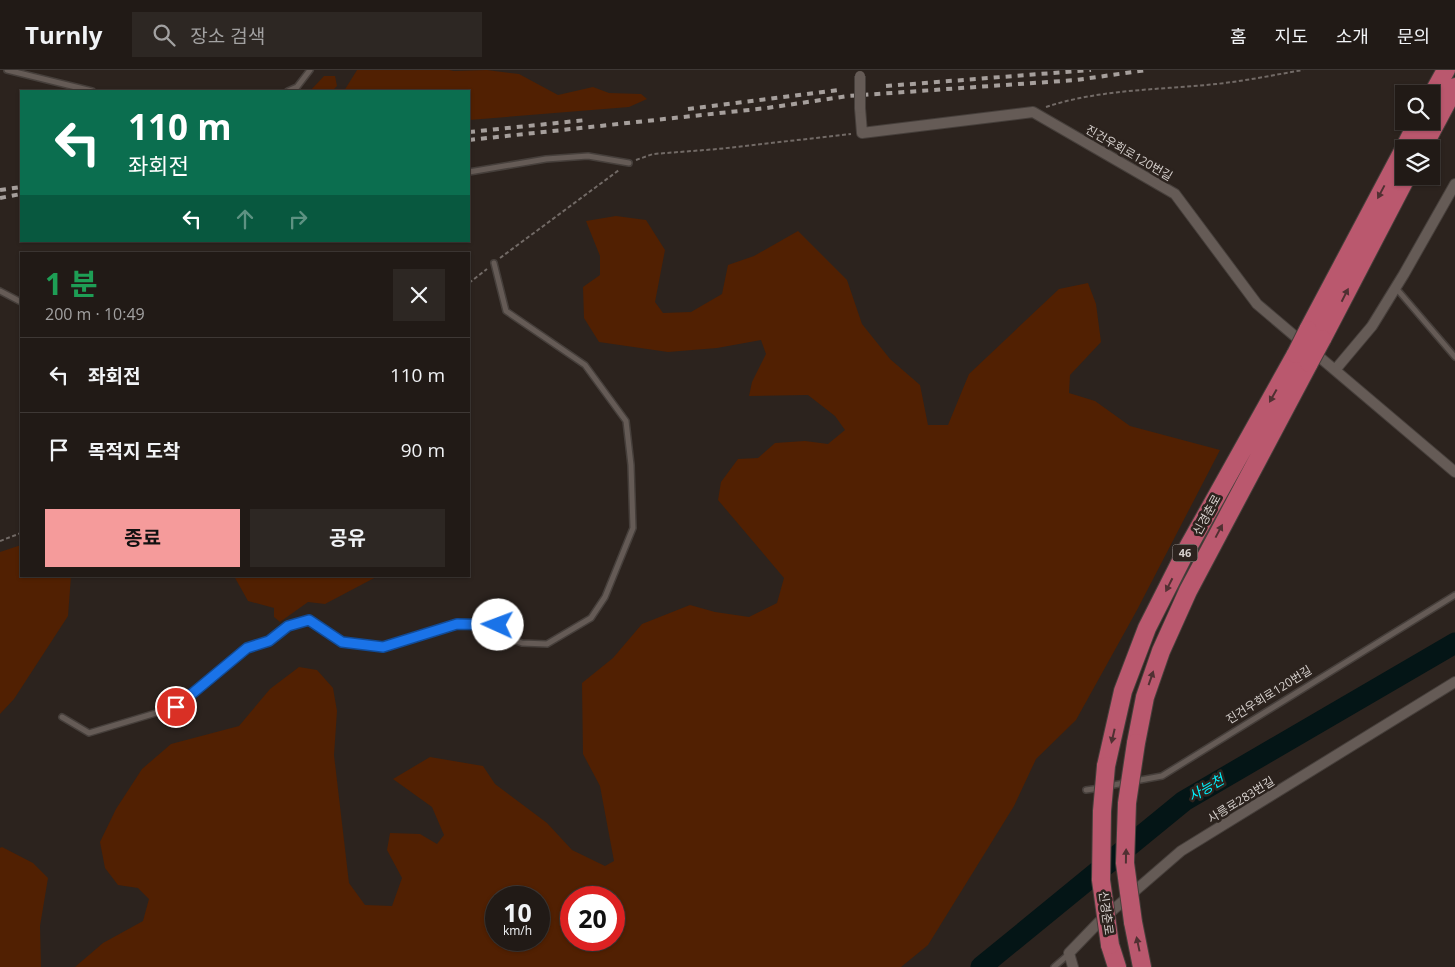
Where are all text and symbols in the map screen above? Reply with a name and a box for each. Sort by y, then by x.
search box [132,12,482,57]
text: Turnly [25,18,102,51]
icon: search [150,21,178,49]
text: 장소 검색 [190,23,265,49]
text: 홈 [1230,24,1247,48]
text: 지도 [1275,24,1308,48]
text: 소개 [1336,24,1369,48]
text: 문의 [1397,24,1430,48]
map controls [1395,85,1440,185]
button: search [1395,85,1440,130]
text: 110 m [128,103,232,150]
icon: left [45,110,110,175]
street label: 진건우회로120번길 [1083,121,1176,184]
button: layers [1395,140,1440,185]
text: 좌회전 [128,150,189,180]
one-way arrow [1377,185,1385,200]
icon: left [178,205,206,233]
icon: ahead [231,205,259,233]
icon: right [284,205,312,233]
text: 1 분 [45,263,98,304]
button: close [393,269,445,321]
one-way arrow [1341,288,1349,303]
text: 200 m · 10:49 [45,303,145,325]
icon: left [45,361,73,389]
text: 110 m [390,362,445,388]
text: 좌회전 [88,363,140,389]
one-way arrow [1268,389,1277,403]
icon: arrive [45,436,73,464]
text: 90 m [401,437,445,463]
text: 목적지 도착 [88,438,180,464]
street label: 신경춘로 [1188,491,1225,538]
button: 종료 [45,509,240,567]
button: 공유 [250,509,445,567]
one-way arrow [1215,524,1224,538]
road number: 46 [1172,544,1198,562]
one-way arrow [1165,577,1173,592]
position arrow [471,598,523,650]
street label: 진건우회로120번길 [1223,661,1315,728]
one-way arrow [1148,671,1156,686]
pin [155,686,197,728]
icon: arrive [162,693,190,721]
one-way arrow [1109,729,1117,744]
water label: 사능천 [1184,769,1228,805]
street label: 사릉로283번길 [1204,772,1277,827]
one-way arrow [1122,848,1130,864]
speed limit sign: 20 [560,886,625,951]
street label: 신경춘로 [1095,890,1118,936]
text: 10 [503,895,532,929]
text: km/h [503,922,532,939]
one-way arrow [1133,936,1141,952]

